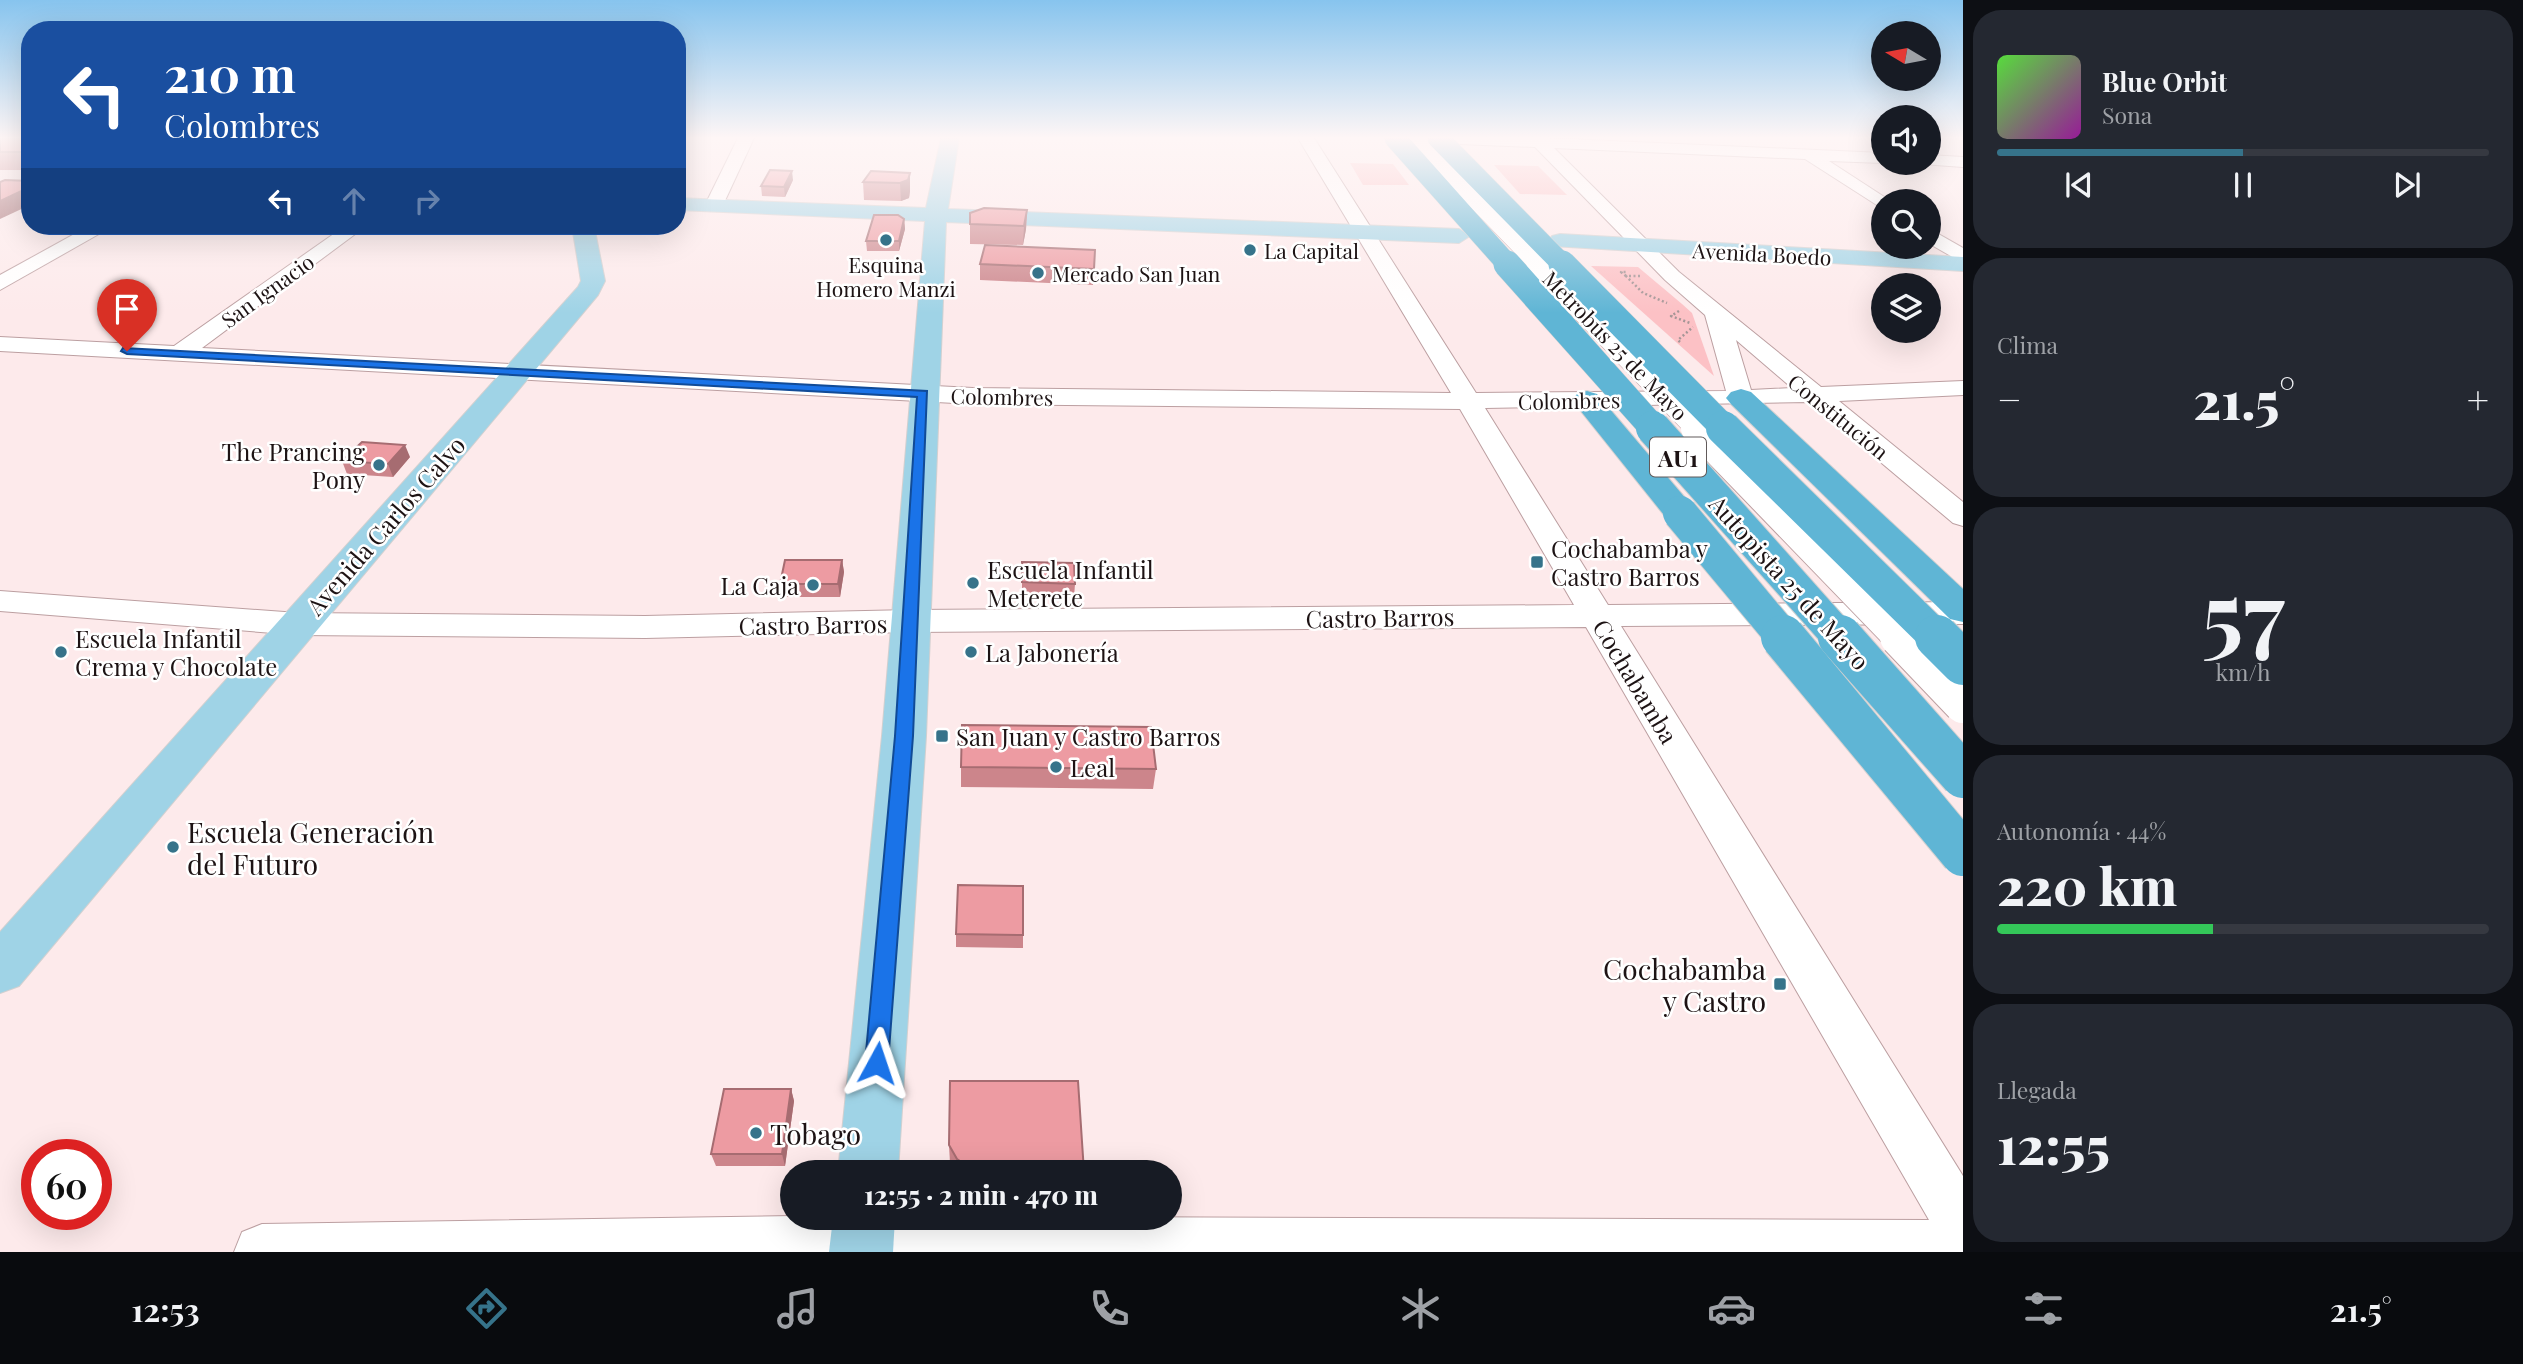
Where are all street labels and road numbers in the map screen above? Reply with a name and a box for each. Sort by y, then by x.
street label: Avenida Boedo [1691,235,1832,271]
street label: San Ignacio [215,247,319,333]
street label: Metrobús 25 de Mayo [1537,264,1695,426]
street label: Constitución [1783,367,1895,465]
street label: Colombres [951,381,1053,411]
street label: Colombres [1518,385,1620,415]
street label: Avenida Carlos Calvo [298,429,471,622]
road number: AU1 [1650,438,1706,477]
street label: Autopista 25 de Mayo [1702,487,1877,676]
street label: Castro Barros [1305,600,1455,634]
street label: Castro Barros [738,607,888,641]
street label: Cochabamba [1586,613,1686,749]

